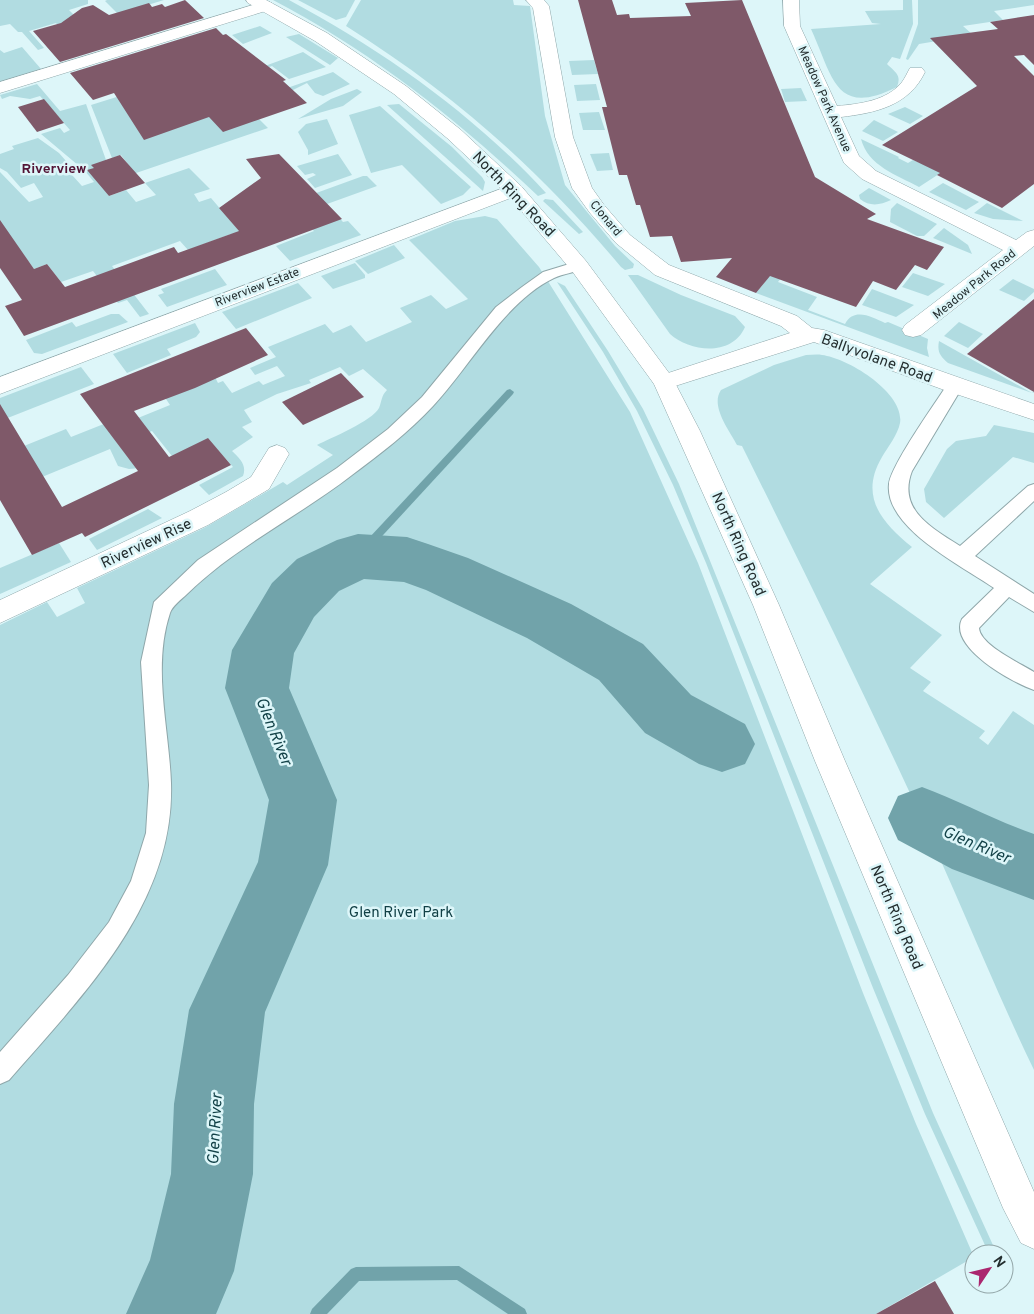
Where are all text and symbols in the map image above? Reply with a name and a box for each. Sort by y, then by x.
street label: Meadow Park Avenue [793,44,855,155]
street label: North Ring Road [467,148,558,242]
district label: Riverview [21,161,87,178]
street label: Clonard [586,197,625,240]
street label: Meadow Park Road [930,246,1020,323]
street label: Riverview Estate [213,264,302,311]
street label: Ballyvolane Road [818,330,935,388]
street label: North Ring Road [706,490,769,599]
street label: Riverview Rise [98,515,195,574]
water label: Glen River [250,695,297,770]
water label: Glen River [939,823,1015,870]
street label: North Ring Road [865,863,926,973]
park label: Glen River Park [349,904,453,923]
water label: Glen River [204,1091,228,1165]
north arrow [964,1244,1014,1294]
text: N [989,1253,1008,1271]

